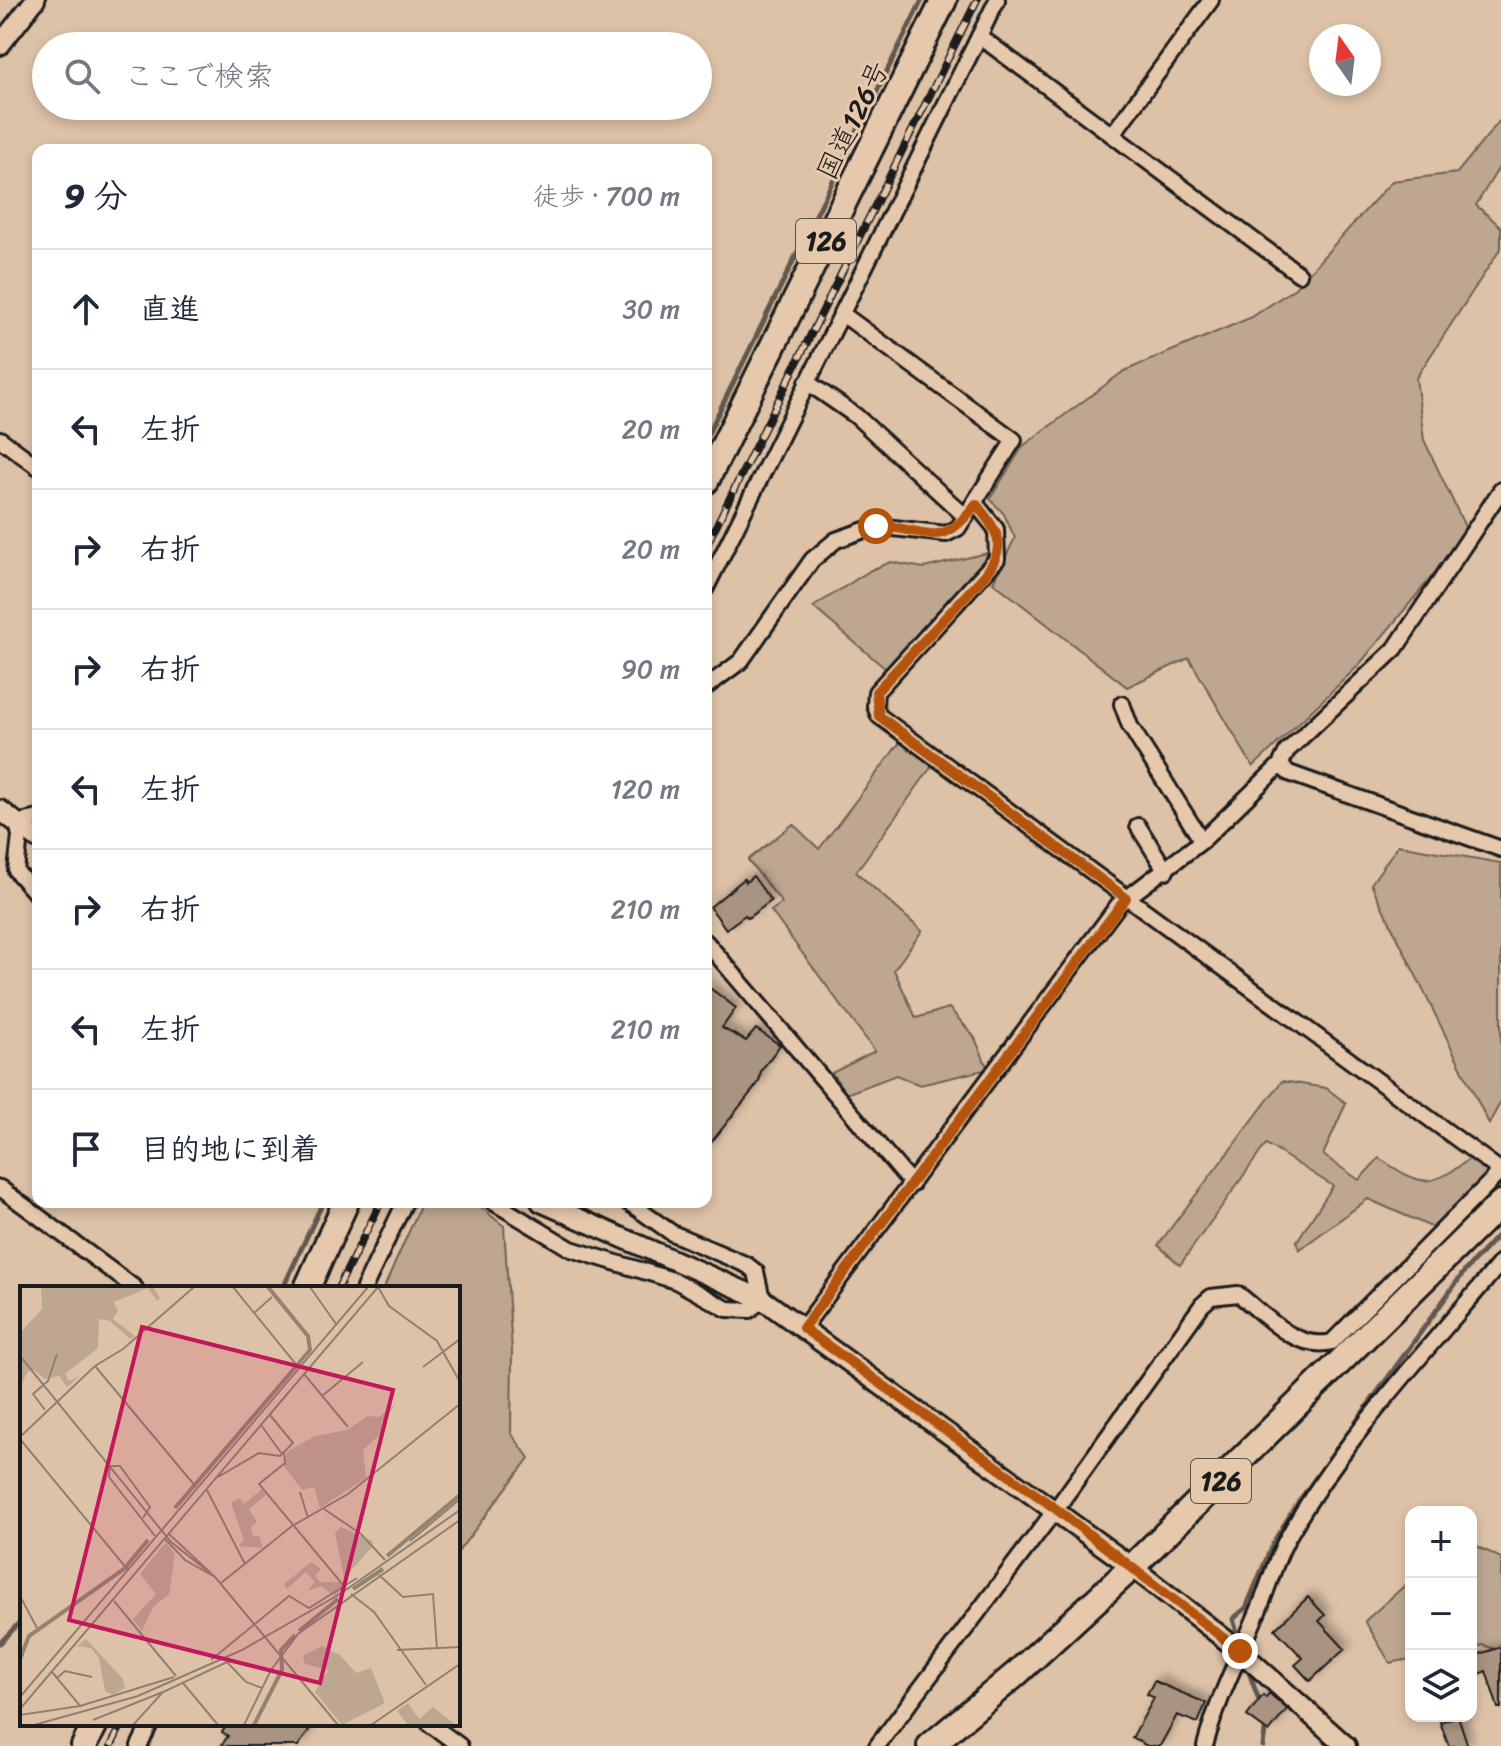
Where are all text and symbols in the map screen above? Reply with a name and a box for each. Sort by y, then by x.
north arrow [1309,24,1381,96]
search box [32,32,712,120]
text: ここで検索 [124,49,274,103]
street label: 国道126号 [802,52,903,189]
icon: search [60,54,104,98]
text: 9 分 [64,166,128,226]
text: 徒歩 · 700 m [533,173,680,219]
road number: 126 [796,219,856,263]
text: 直進 [140,282,200,336]
text: 30 m [623,286,680,332]
icon: ahead [64,287,108,331]
text: 左折 [140,402,200,456]
text: 20 m [622,406,680,452]
icon: left [64,407,108,451]
route start [858,508,894,544]
text: 右折 [140,522,200,576]
text: 20 m [622,526,680,572]
icon: right [64,527,108,571]
text: 右折 [140,642,200,696]
text: 90 m [621,646,680,692]
icon: right [64,647,108,691]
text: 左折 [140,762,200,816]
text: 120 m [611,766,680,812]
icon: left [64,767,108,811]
text: 右折 [140,882,200,936]
text: 210 m [611,886,680,932]
icon: right [64,887,108,931]
text: 左折 [140,1002,200,1056]
text: 210 m [611,1006,680,1052]
icon: left [64,1007,108,1051]
text: 目的地に到着 [140,1122,320,1176]
icon: arrive [64,1127,108,1171]
inset map [20,1286,460,1726]
road number: 126 [1191,1459,1251,1503]
map controls [1405,1506,1477,1722]
button: + [1405,1506,1477,1578]
button: − [1405,1578,1477,1650]
route end [1222,1633,1258,1669]
button: layers [1405,1650,1477,1722]

